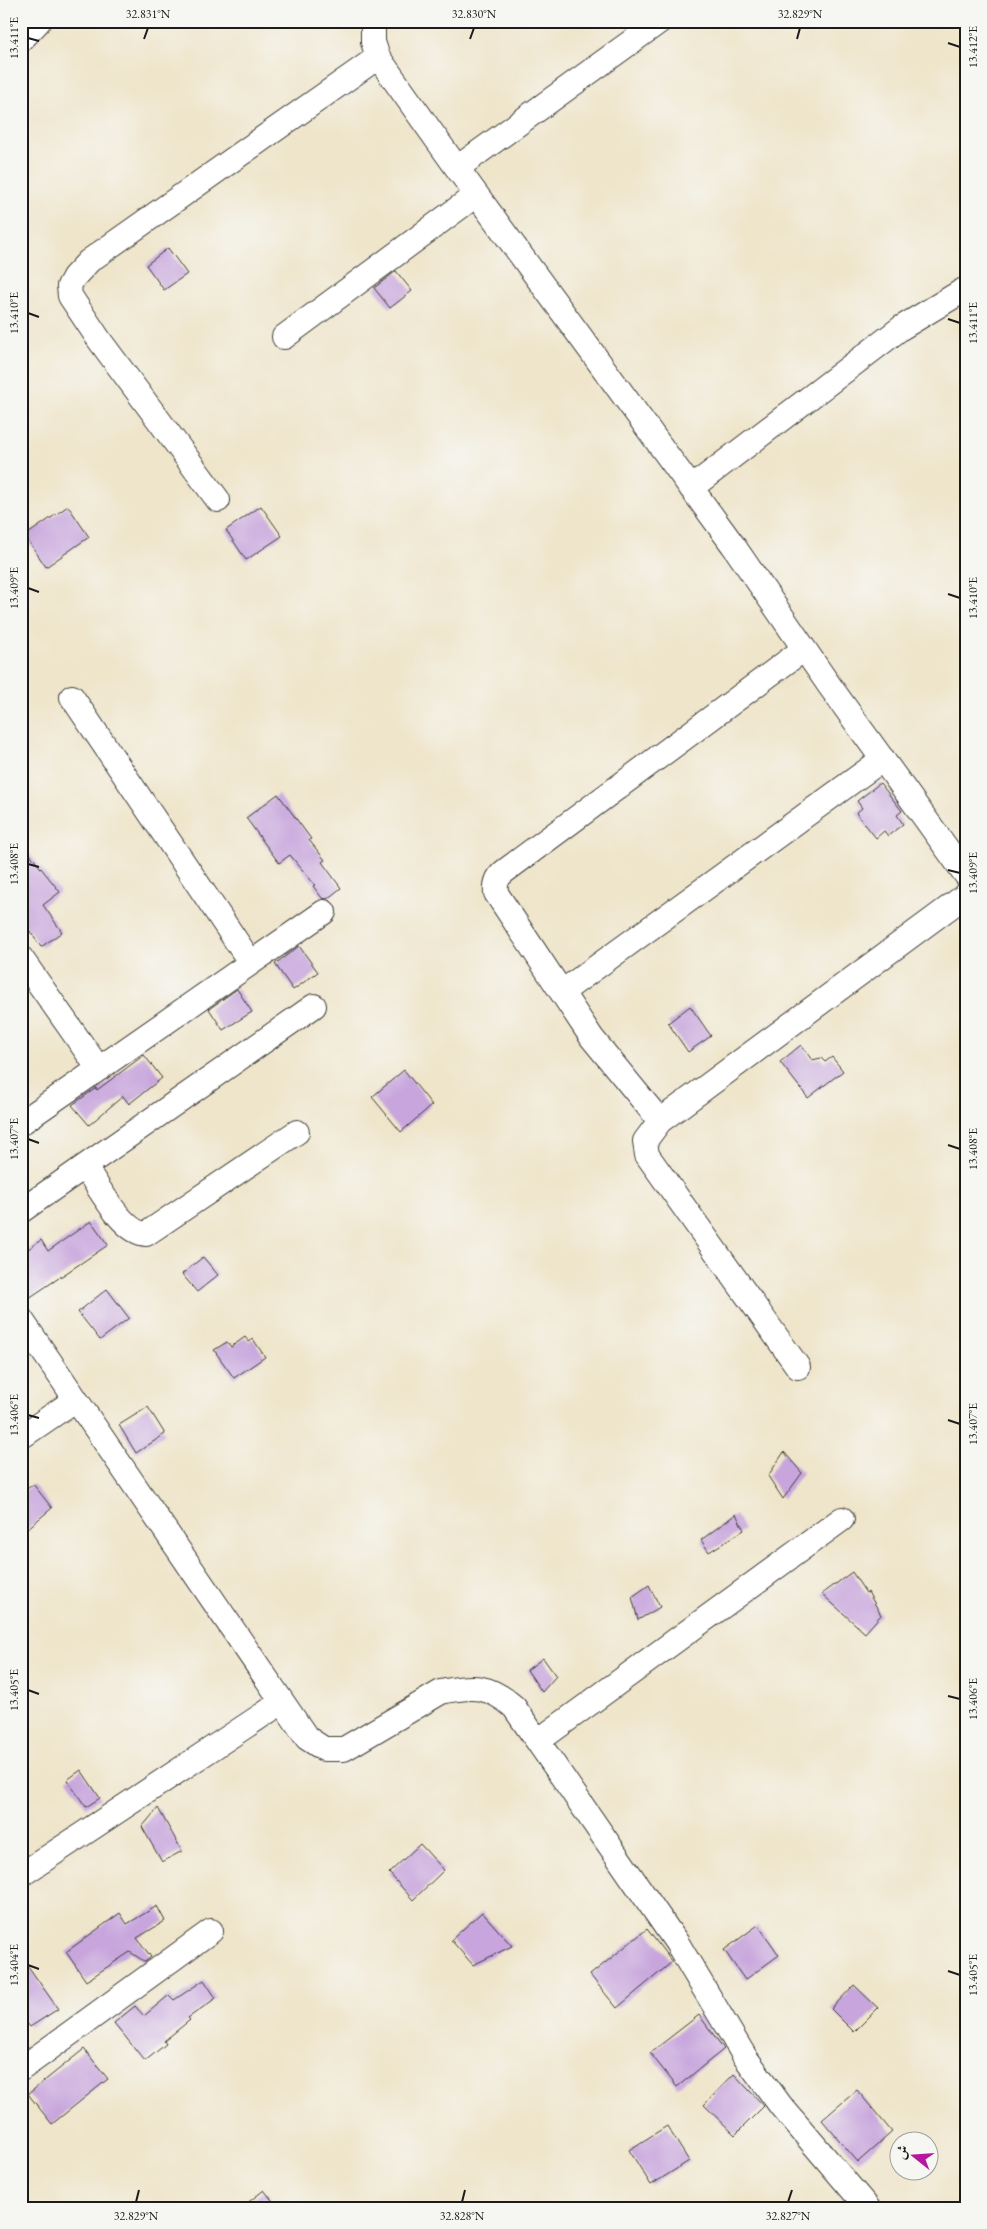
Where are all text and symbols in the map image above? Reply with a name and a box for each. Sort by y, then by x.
text: 32.831°N [126,6,171,22]
text: 32.830°N [452,6,497,22]
text: 32.829°N [778,6,823,22]
text: 13.411°E [6,17,22,59]
text: 13.412°E [965,26,981,68]
text: 13.410°E [6,292,22,334]
text: 13.411°E [965,302,981,344]
text: 13.409°E [6,567,22,609]
text: 13.410°E [965,577,981,619]
text: 13.408°E [6,843,22,885]
text: 13.409°E [965,852,981,894]
text: 13.407°E [6,1118,22,1160]
text: 13.408°E [965,1128,981,1170]
text: 13.406°E [6,1394,22,1436]
text: 13.407°E [965,1403,981,1445]
text: 13.405°E [6,1669,22,1711]
text: 13.406°E [965,1678,981,1720]
text: 13.404°E [6,1944,22,1986]
text: 13.405°E [965,1954,981,1996]
north arrow [890,2132,940,2182]
text: ش [891,2143,912,2161]
text: 32.829°N [114,2208,159,2224]
text: 32.828°N [440,2208,485,2224]
text: 32.827°N [766,2208,811,2224]

